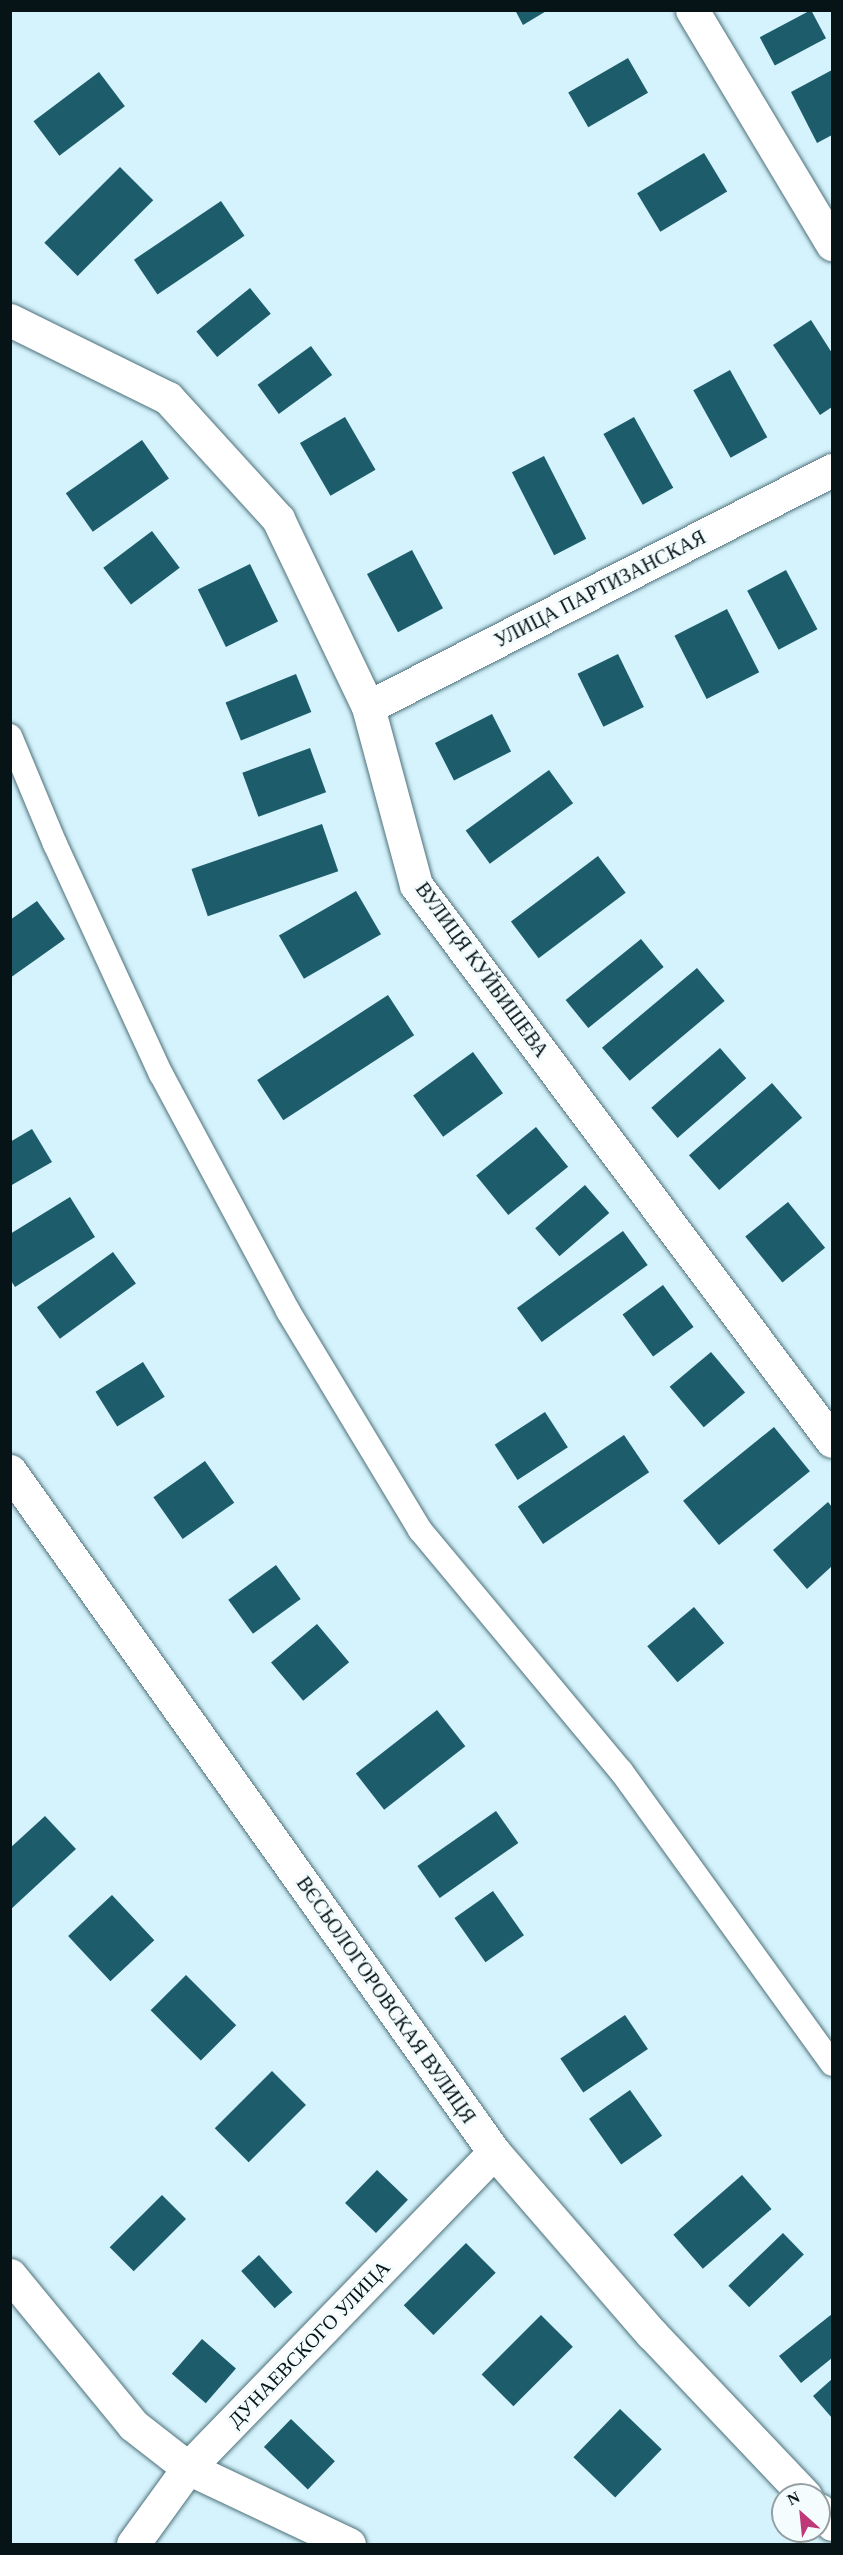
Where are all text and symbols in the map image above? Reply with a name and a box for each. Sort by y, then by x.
street label: УЛИЦА ПАРТИЗАНСКАЯ [490,525,710,653]
street label: ВУЛИЦЯ КУЙБИШЕВА [410,878,554,1062]
street label: ВЄСЬОЛОГОРОВСКАЯ ВУЛИЦЯ [291,1872,481,2128]
street label: ДУНАЕВСКОГО УЛИЦА [223,2256,395,2432]
north arrow [771,2483,831,2543]
text: N [784,2488,803,2508]

